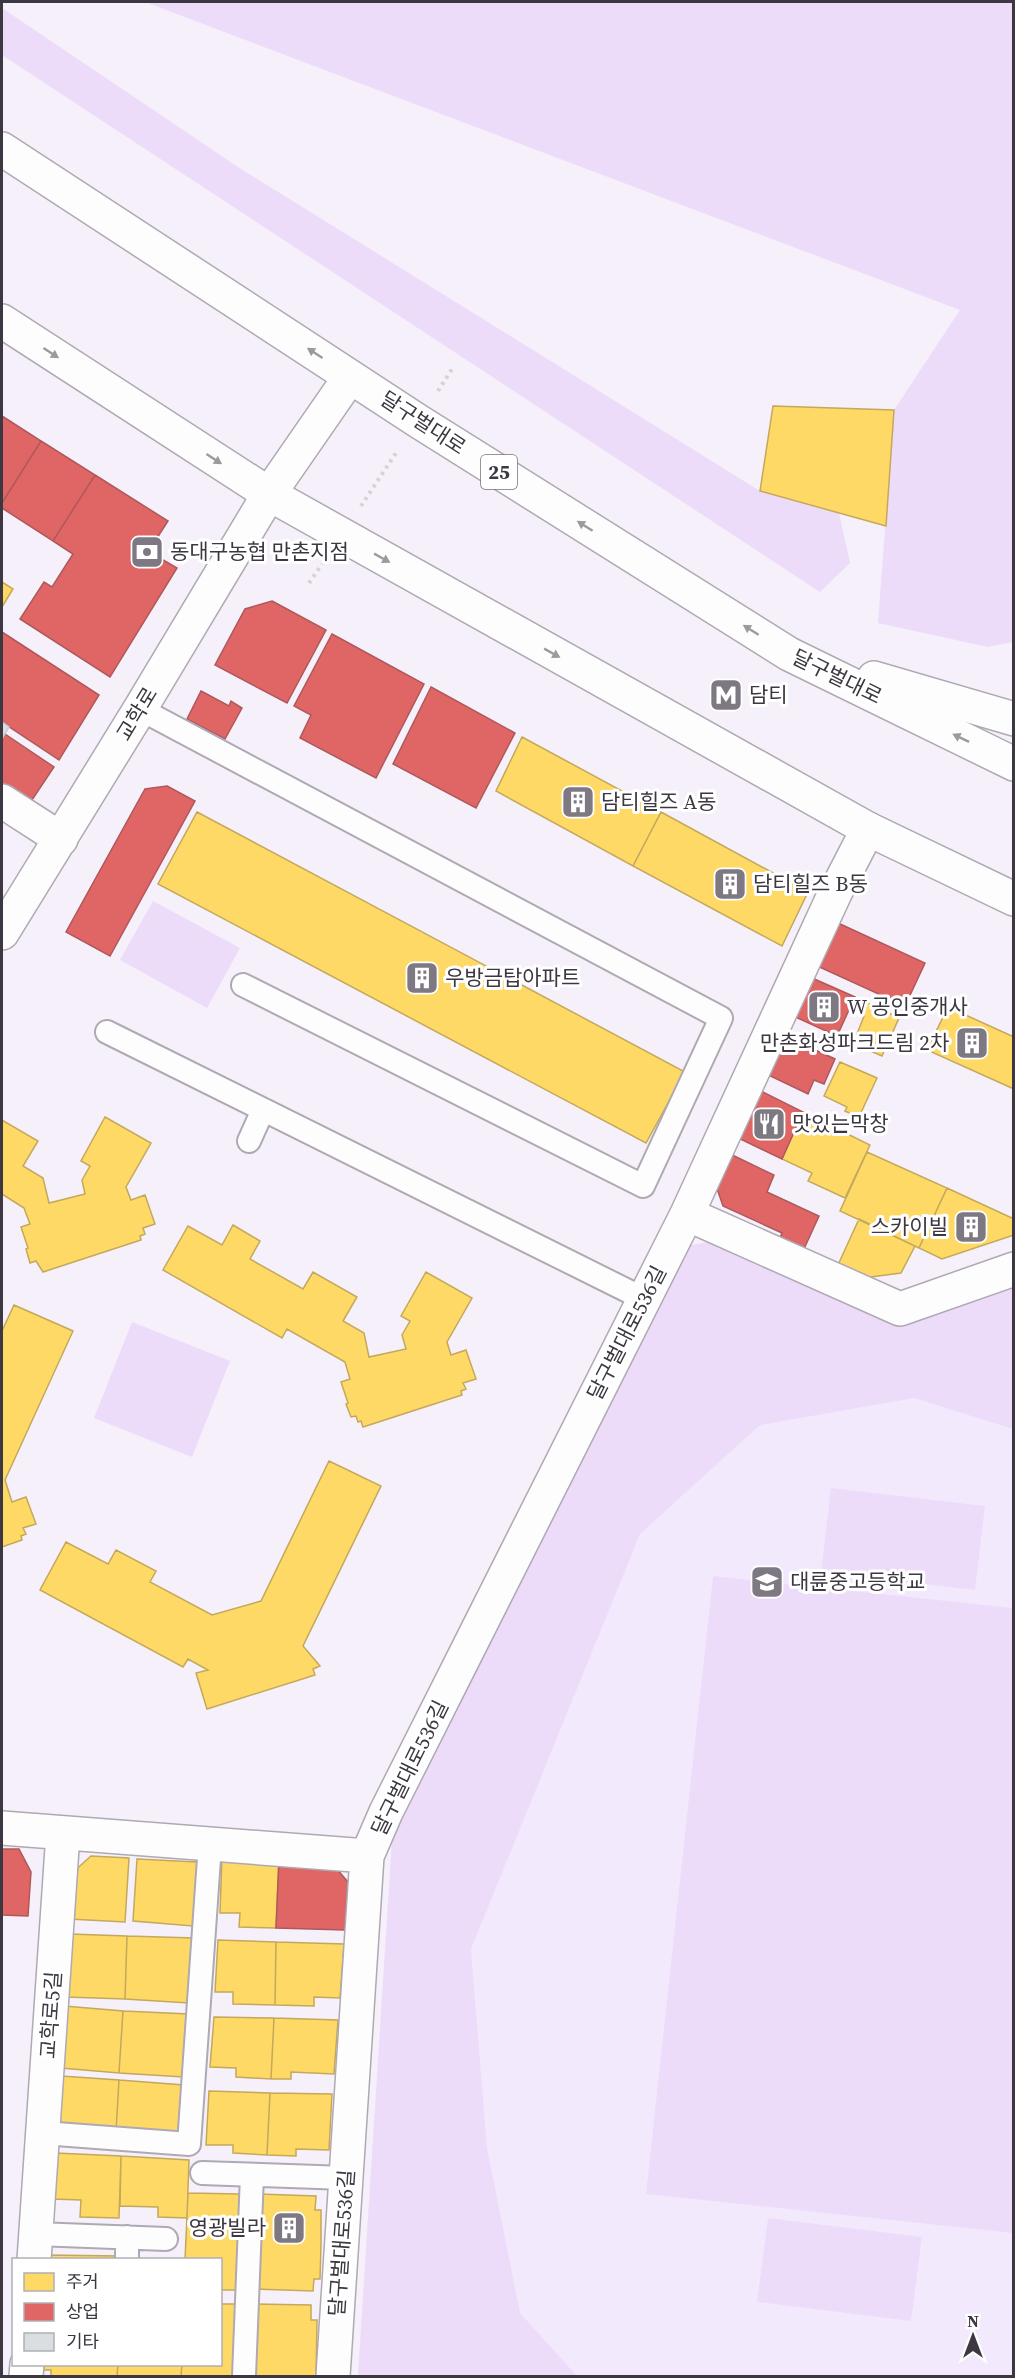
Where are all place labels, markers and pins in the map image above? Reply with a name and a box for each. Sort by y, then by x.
bank icon: 동대구농협 만촌지점 [129,534,165,570]
place label: 동대구농협 만촌지점 [170,537,349,566]
metro station icon: 담티 [708,677,744,713]
place label: 담티 [749,680,788,709]
building icon: 담티힐즈 A동 [560,784,596,820]
place label: 담티힐즈 A동 [601,787,716,816]
building icon: 담티힐즈 B동 [712,866,748,902]
place label: 담티힐즈 B동 [753,869,868,898]
building icon: 우방금탑아파트 [404,960,440,996]
place label: 우방금탑아파트 [445,963,580,992]
building icon: W 공인중개사 [806,989,842,1025]
place label: W 공인중개사 [847,992,968,1021]
building icon: 만촌화성파크드림 2차 [954,1025,990,1061]
place label: 만촌화성파크드림 2차 [760,1028,949,1057]
restaurant icon: 맛있는막창 [751,1106,787,1142]
place label: 맛있는막창 [792,1109,889,1138]
building icon: 스카이빌 [953,1209,989,1245]
place label: 스카이빌 [871,1212,948,1241]
school or university icon: 대륜중고등학교 [749,1564,785,1600]
place label: 대륜중고등학교 [790,1567,925,1596]
building icon: 영광빌라 [271,2210,307,2246]
place label: 영광빌라 [189,2213,266,2242]

